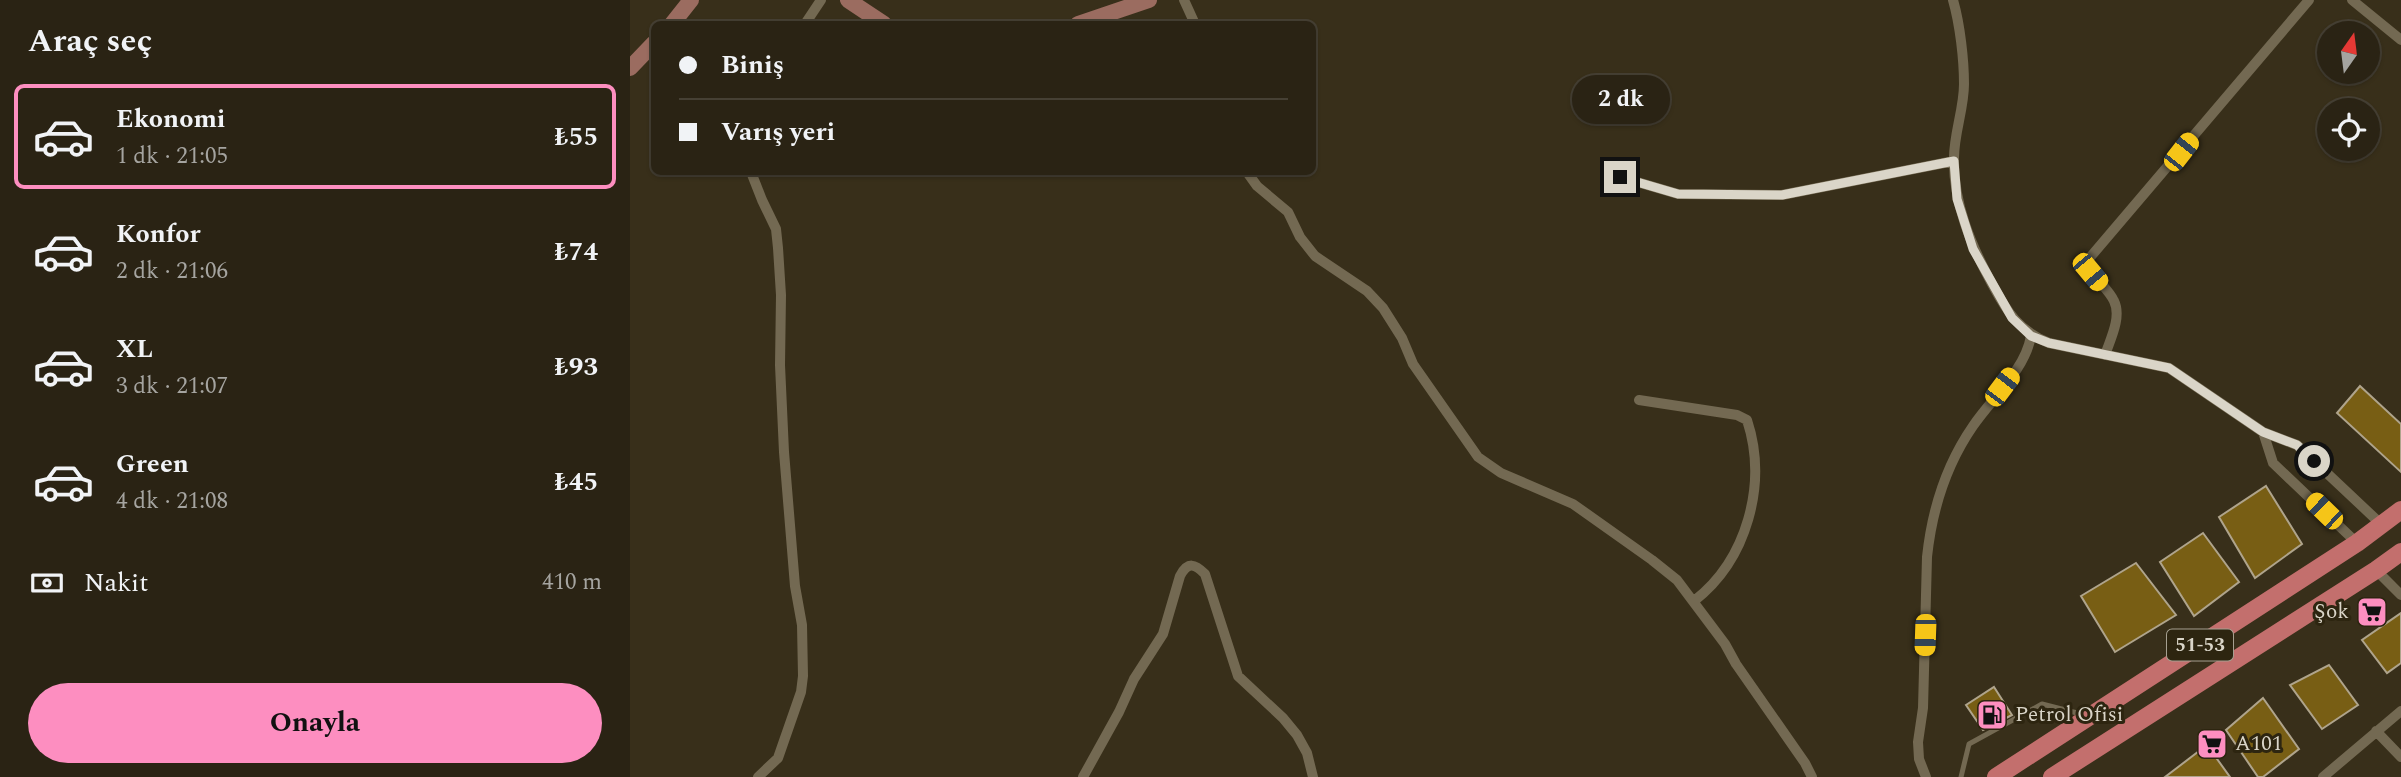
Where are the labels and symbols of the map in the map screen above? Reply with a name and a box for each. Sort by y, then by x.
north arrow [2317,21,2380,84]
callout: 2 dk [1571,76,1669,124]
car [2160,129,2203,175]
route end [1604,161,1636,193]
car [2069,249,2112,295]
car [1981,364,2024,410]
route start [2298,445,2330,477]
car [2302,489,2347,533]
supermarket icon: Şok [2355,595,2389,629]
place label: Şok [2314,596,2349,628]
car [1914,614,1937,656]
road number: 51-53 [2167,630,2233,660]
fuel station icon: Petrol Ofisi [1975,698,2009,732]
place label: Petrol Ofisi [2015,699,2123,731]
supermarket icon: A101 [2195,727,2229,761]
place label: A101 [2235,728,2282,760]

